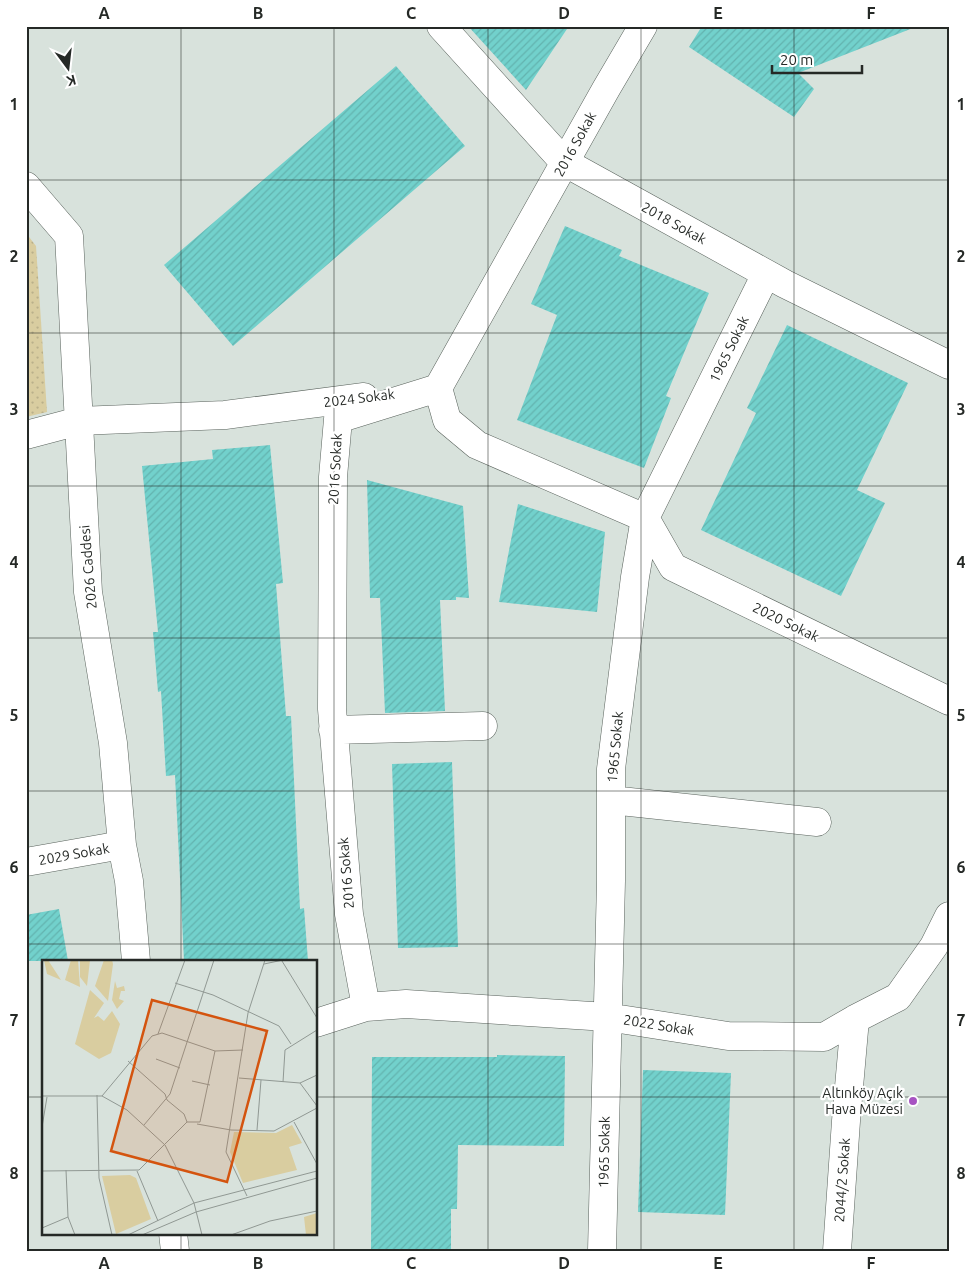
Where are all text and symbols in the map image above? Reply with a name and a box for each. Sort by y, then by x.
text: A [98,4,110,22]
text: B [253,4,263,22]
text: C [406,4,416,22]
text: D [558,4,570,22]
text: E [713,4,723,22]
text: F [867,4,876,22]
north arrow [42,42,92,92]
scale bar [772,42,862,74]
text: 20 m [780,51,813,68]
text: K [64,72,78,90]
text: 1 [9,95,19,113]
text: 1 [956,95,966,113]
street label: 2016 Sokak [551,109,599,179]
street label: 2018 Sokak [639,199,709,247]
text: 2 [9,247,19,265]
text: 2 [956,247,966,265]
street label: 1965 Sokak [706,313,752,385]
street label: 2024 Sokak [322,386,396,410]
text: 3 [9,400,19,418]
text: 3 [956,400,966,418]
street label: 2016 Sokak [325,433,345,505]
street label: 2026 Caddesi [76,524,100,610]
text: 4 [9,553,19,571]
text: 4 [956,553,966,571]
street label: 2020 Sokak [750,599,822,645]
text: 5 [9,706,19,724]
text: 5 [956,706,966,724]
street label: 1965 Sokak [604,711,626,783]
street label: 2016 Sokak [335,837,357,909]
street label: 2029 Sokak [37,840,111,868]
text: 6 [9,858,19,876]
text: 6 [956,858,966,876]
inset map [42,960,318,1234]
text: 7 [9,1011,19,1029]
street label: 2022 Sokak [622,1011,696,1039]
text: 7 [956,1011,966,1029]
place label: Altınköy Açık Hava Müzesi [822,1085,903,1117]
marker: Altınköy Açık Hava Müzesi [907,1095,919,1107]
street label: 1965 Sokak [595,1116,613,1188]
street label: 2044/2 Sokak [831,1137,853,1223]
text: 8 [9,1164,19,1182]
text: 8 [956,1164,966,1182]
text: A [98,1254,110,1272]
text: B [253,1254,263,1272]
text: C [406,1254,416,1272]
text: D [558,1254,570,1272]
text: E [713,1254,723,1272]
text: F [867,1254,876,1272]

